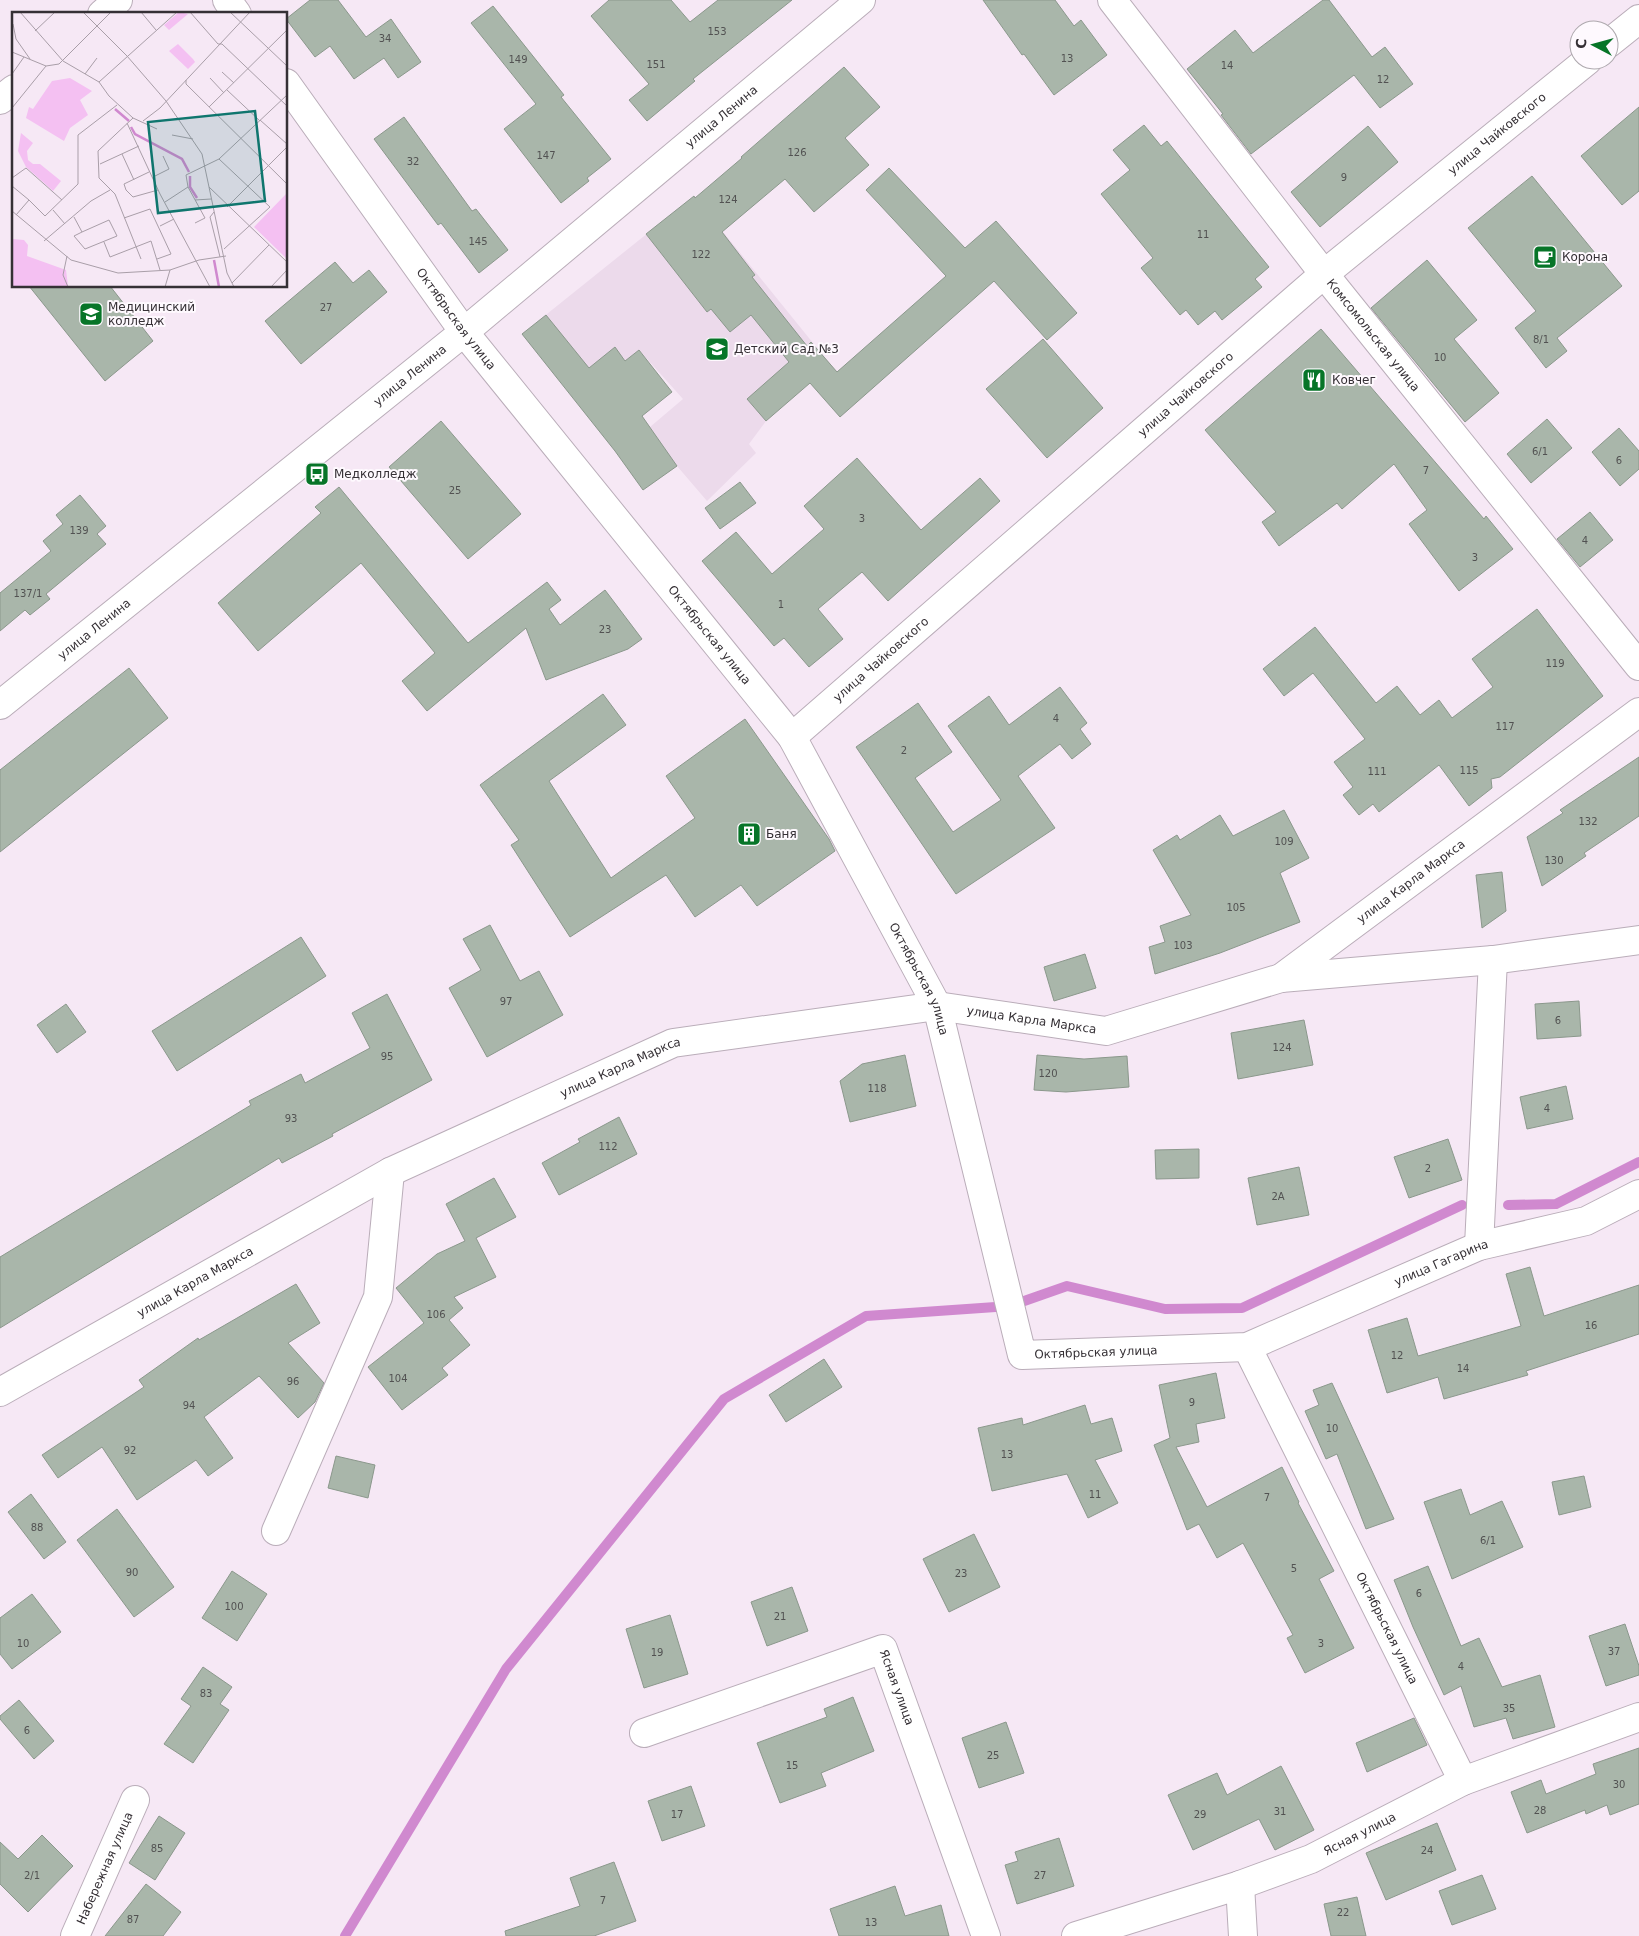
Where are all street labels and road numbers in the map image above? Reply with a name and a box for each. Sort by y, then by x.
street label: улица Ленина [683,83,760,151]
street label: улица Чайковского [1445,90,1549,178]
street label: Октябрьская улица [414,265,499,373]
street label: Комсомольская улица [1324,276,1423,394]
street label: улица Ленина [371,342,449,409]
street label: улица Чайковского [1135,349,1236,440]
street label: Октябрьская улица [665,583,754,687]
street label: улица Ленина [55,596,133,663]
street label: улица Чайковского [830,614,932,705]
street label: улица Карла Маркса [1354,837,1468,926]
street label: Октябрьская улица [886,920,951,1037]
street label: улица Карла Маркса [966,1003,1097,1036]
street label: улица Карла Маркса [558,1035,682,1100]
street label: улица Гагарина [1392,1237,1490,1289]
street label: улица Карла Маркса [135,1244,256,1320]
street label: Октябрьская улица [1034,1343,1158,1362]
street label: Октябрьская улица [1353,1570,1421,1686]
street label: Ясная улица [877,1648,917,1727]
street label: Набережная улица [74,1810,136,1927]
street label: Ясная улица [1321,1810,1398,1858]

